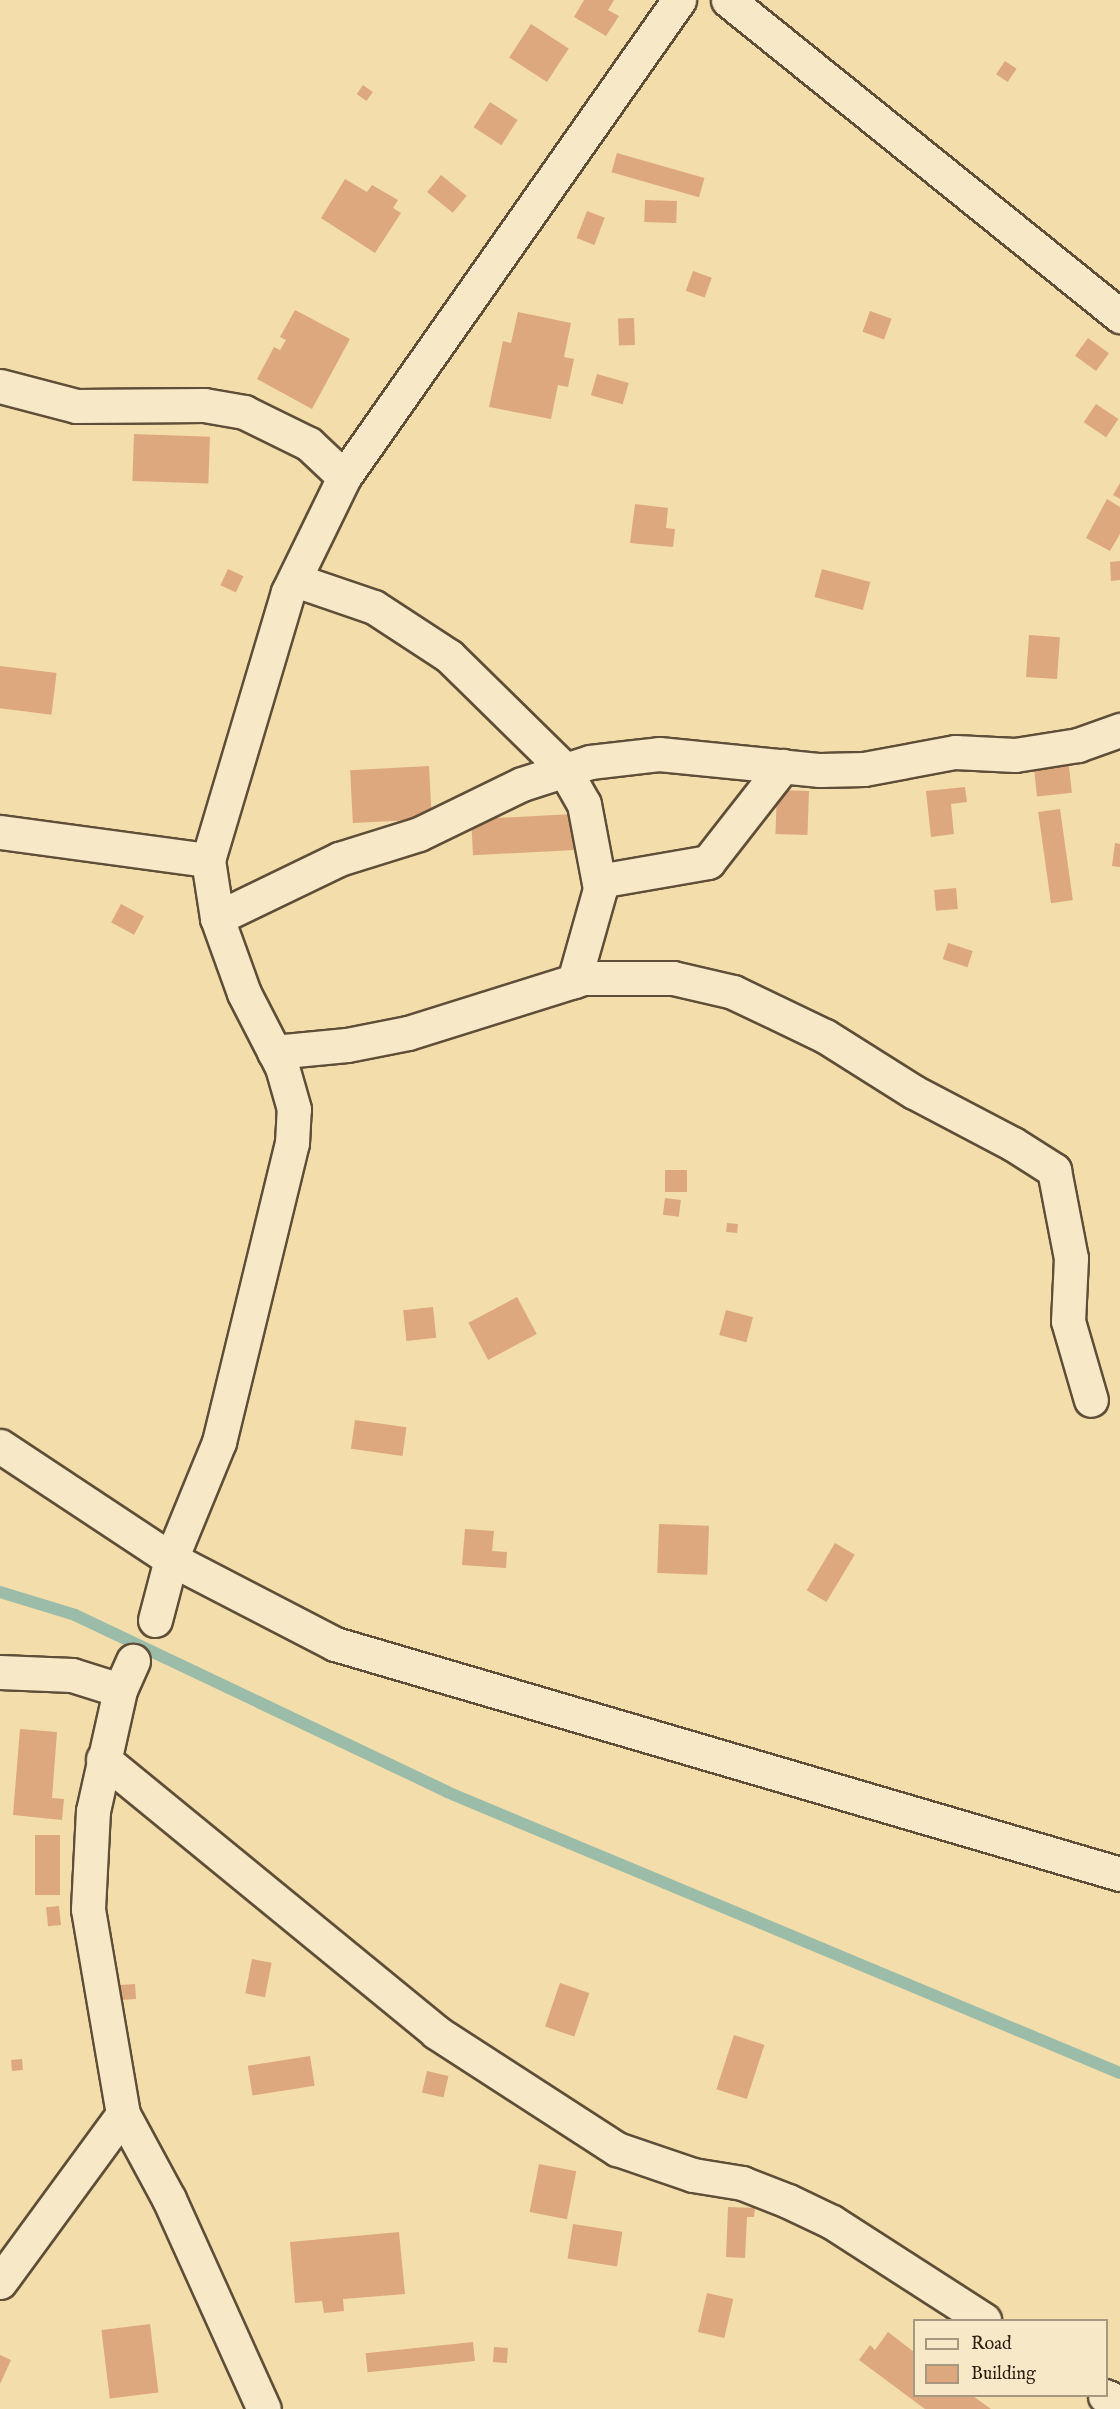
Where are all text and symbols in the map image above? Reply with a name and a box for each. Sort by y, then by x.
legend [913,2319,1108,2397]
text: Road [971,2333,1012,2356]
text: Building [971,2363,1036,2386]

